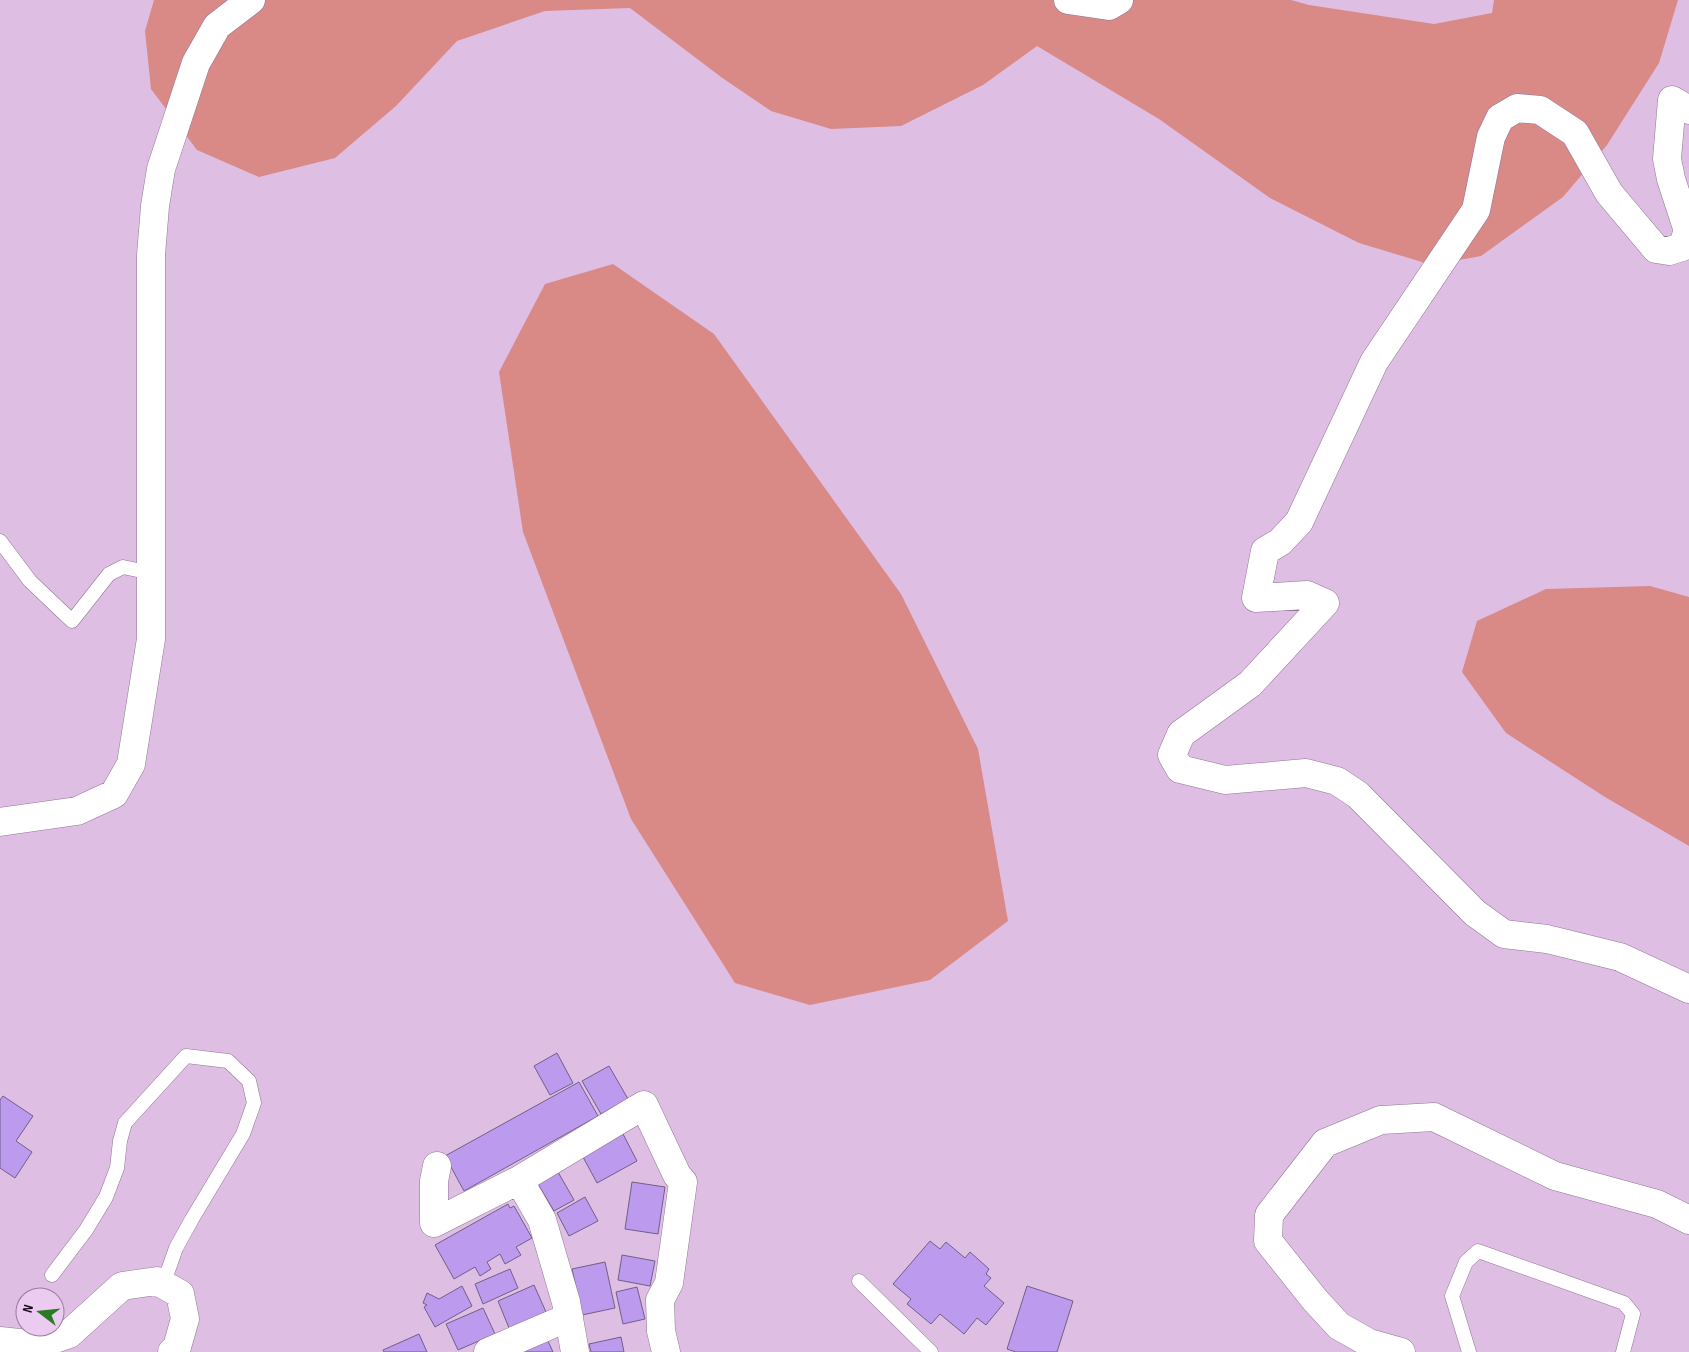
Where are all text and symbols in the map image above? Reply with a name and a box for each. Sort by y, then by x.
north arrow [15,1287,65,1337]
text: N [19,1303,37,1314]

